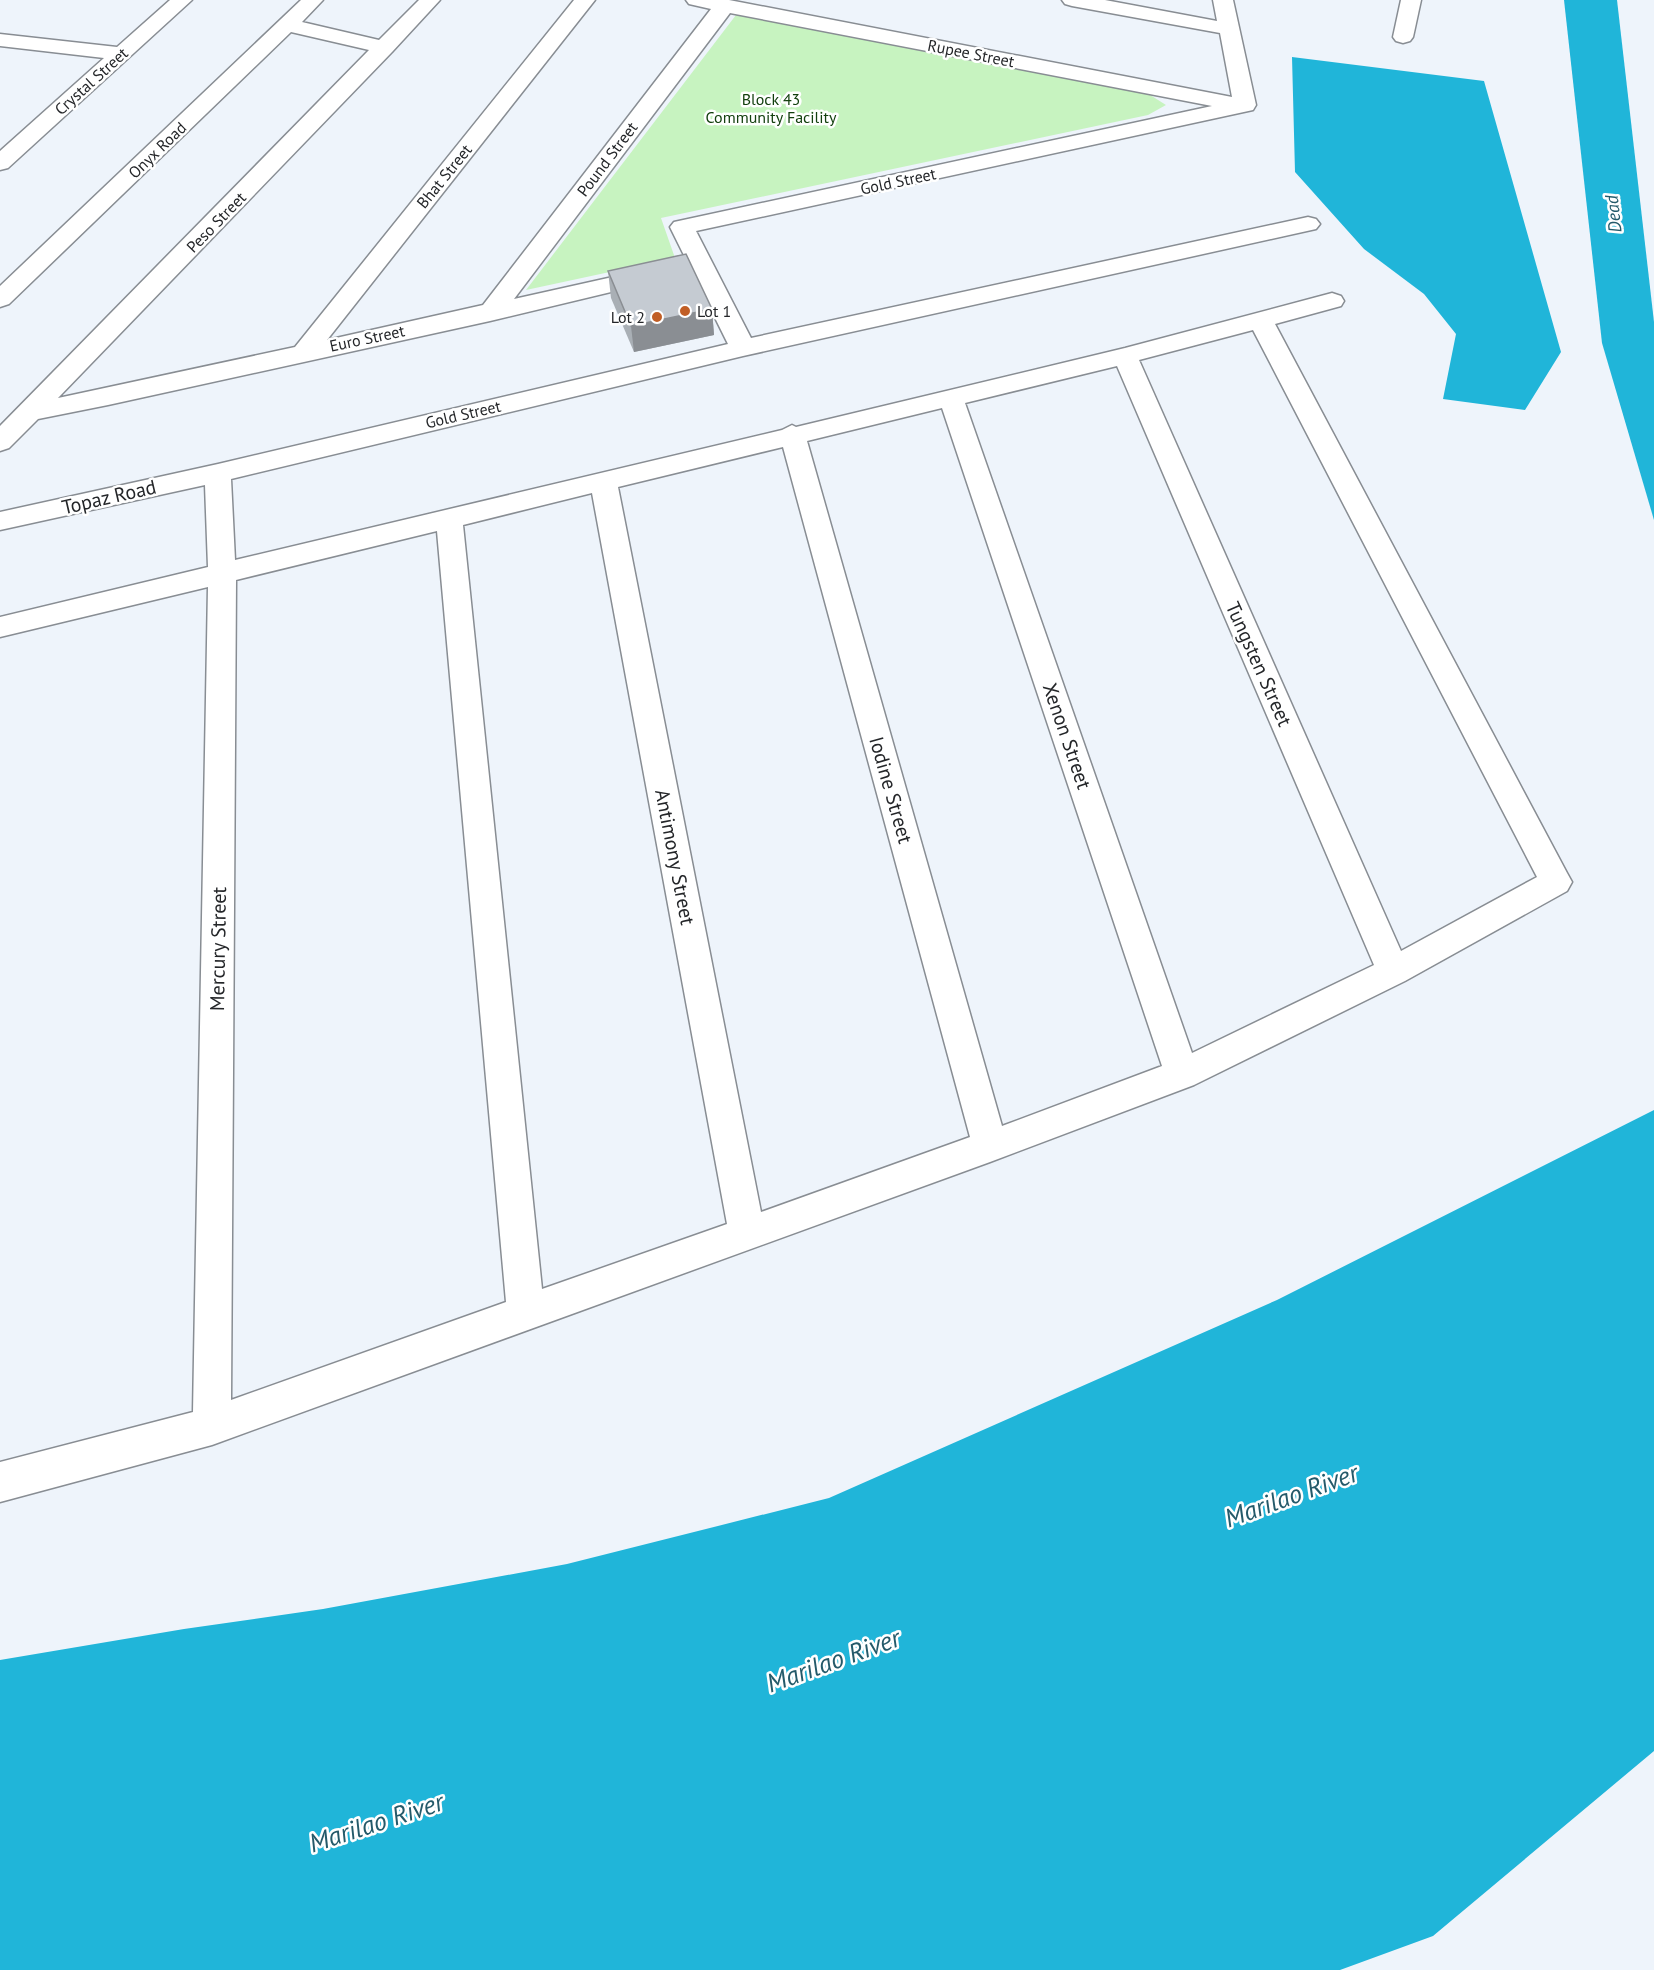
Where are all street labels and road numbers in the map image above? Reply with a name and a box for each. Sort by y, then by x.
street label: Rupee Street [926,35,1017,71]
street label: Crystal Street [50,43,132,119]
street label: Pound Street [573,117,642,200]
street label: Onyx Road [124,118,190,182]
street label: Bhat Street [412,139,476,212]
street label: Gold Street [858,163,938,199]
street label: Peso Street [182,187,250,257]
street label: Euro Street [328,320,407,356]
street label: Gold Street [423,395,503,432]
street label: Topaz Road [59,474,159,520]
street label: Tungsten Street [1220,598,1298,731]
street label: Xenon Street [1037,679,1097,793]
street label: Iodine Street [863,733,919,847]
street label: Antimony Street [649,787,701,927]
street label: Mercury Street [204,886,232,1011]

